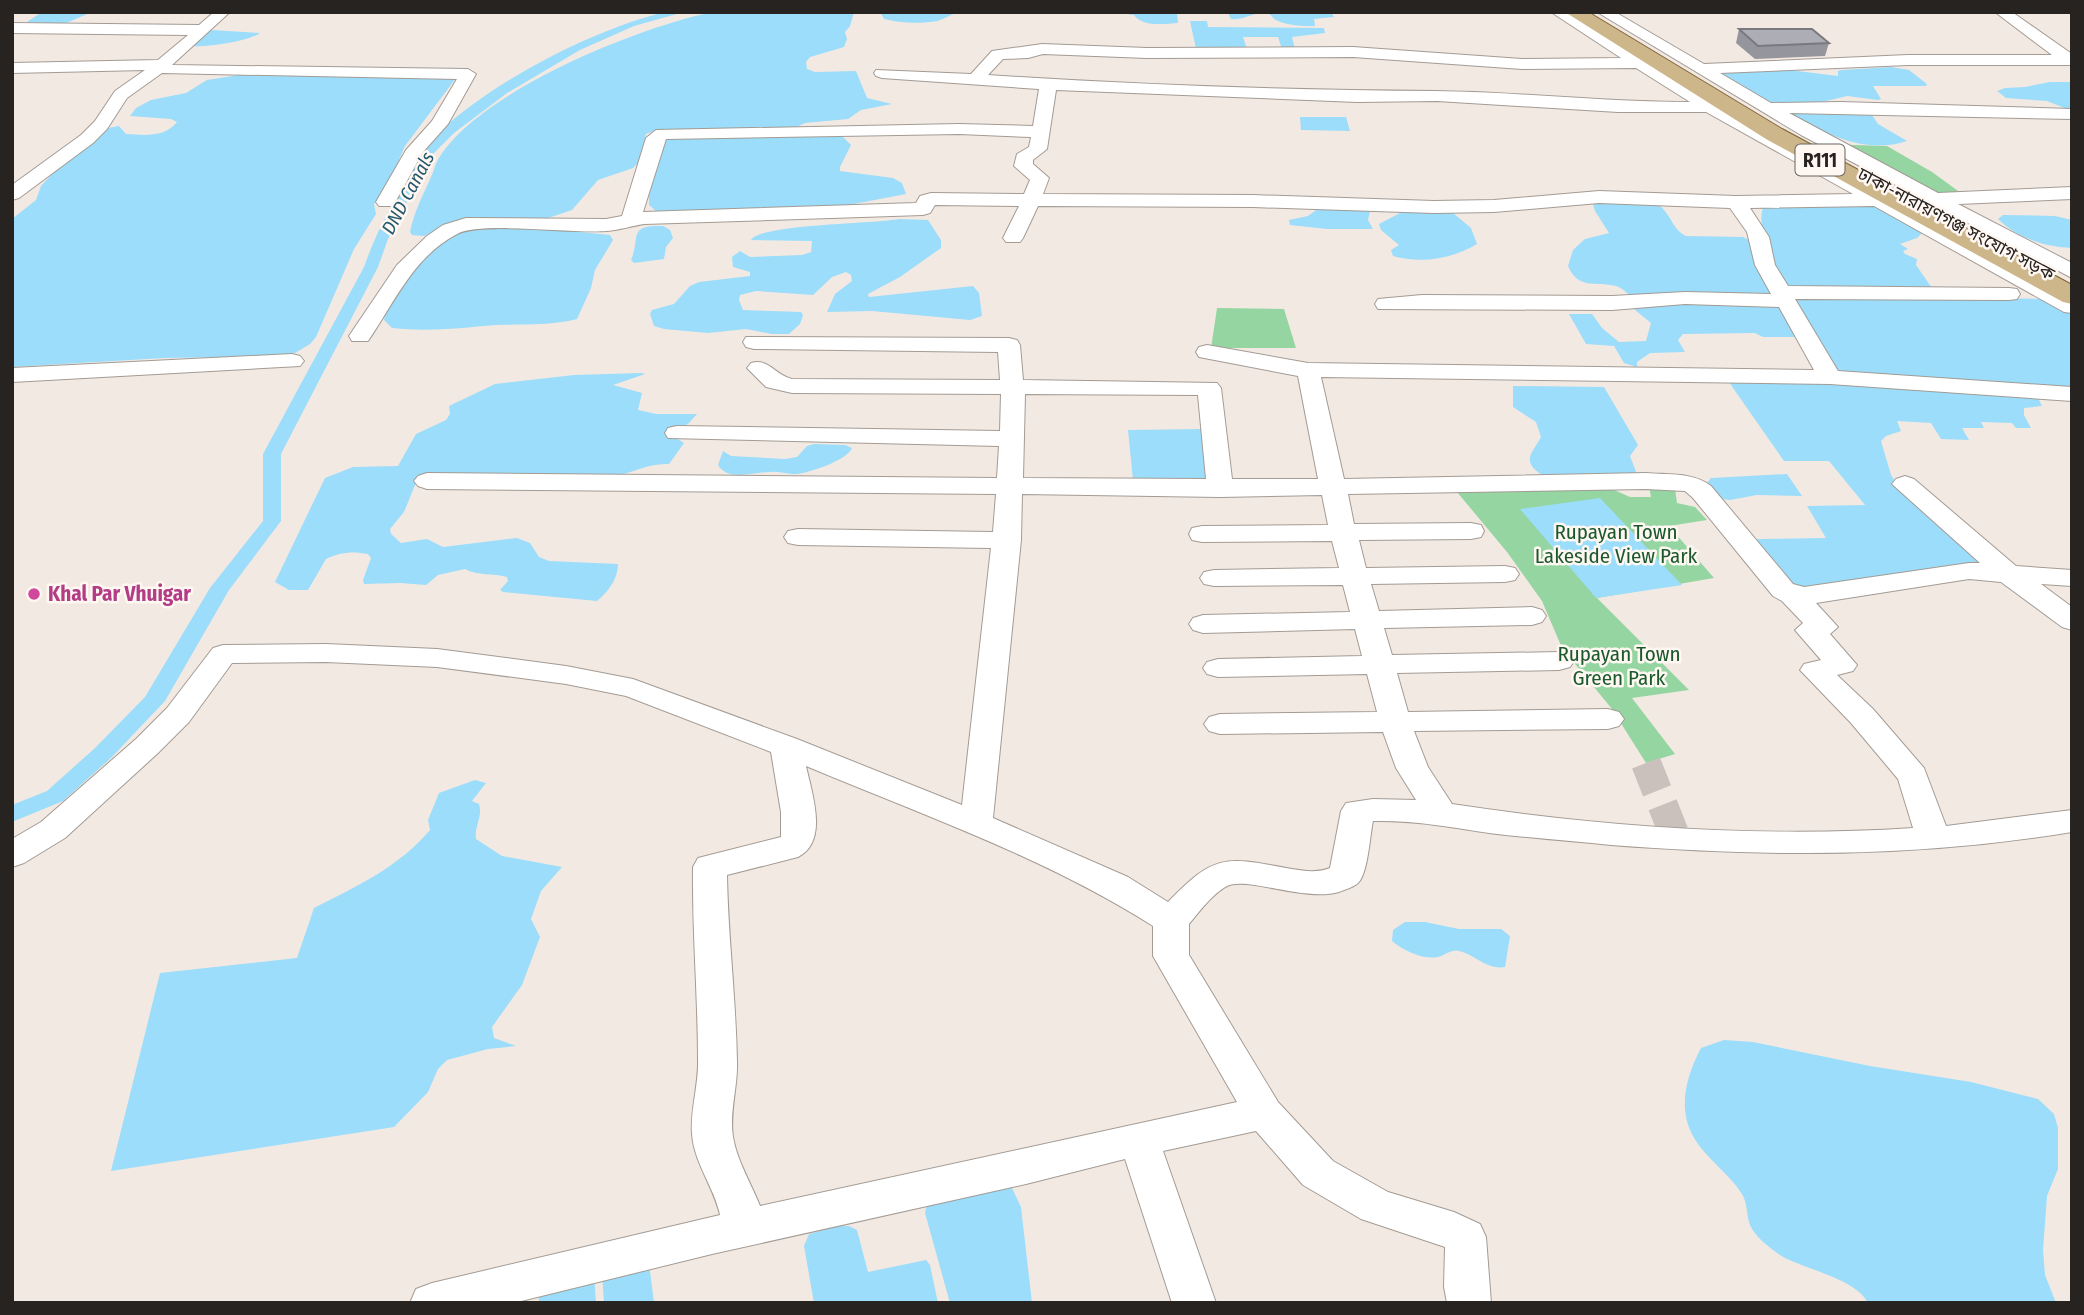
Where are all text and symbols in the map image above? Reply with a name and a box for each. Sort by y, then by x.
road number: R111 [1796,144,1844,176]
water label: DND Canals [377,148,439,238]
street label: ঢাকা-নারায়ণগঞ্জ সংযোগ সড়ক [1853,162,2059,286]
park label: Rupayan Town Lakeside View Park [1535,519,1697,569]
place label: Khal Par Vhuigar [48,581,191,607]
marker: Khal Par Vhuigar [26,586,42,602]
park label: Rupayan Town Green Park [1557,641,1681,691]

